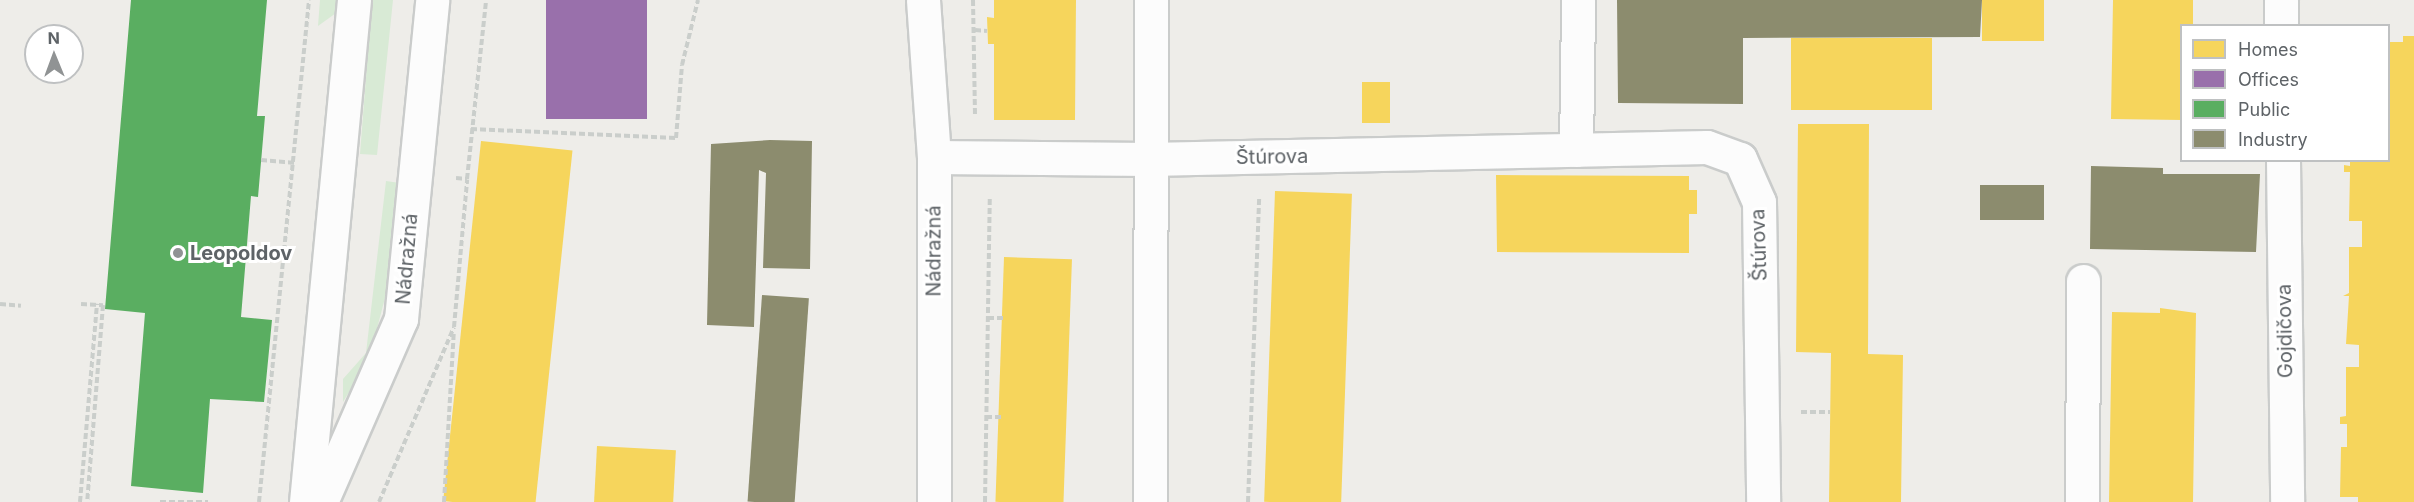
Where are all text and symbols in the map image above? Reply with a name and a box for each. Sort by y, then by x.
north arrow [24,24,84,84]
legend [2180,24,2390,162]
text: N [47,28,60,48]
text: Homes [2238,39,2298,60]
text: Offices [2238,69,2299,90]
text: Public [2238,99,2290,120]
text: Industry [2238,129,2308,150]
street label: Štúrova [1236,144,1308,170]
street label: Nádražná [922,205,946,297]
street label: Štúrova [1746,208,1772,282]
street label: Nádražná [391,212,423,306]
place label: Leopoldov [190,241,292,265]
marker: Leopoldov [171,246,185,260]
street label: Gojdičova [2272,284,2298,378]

